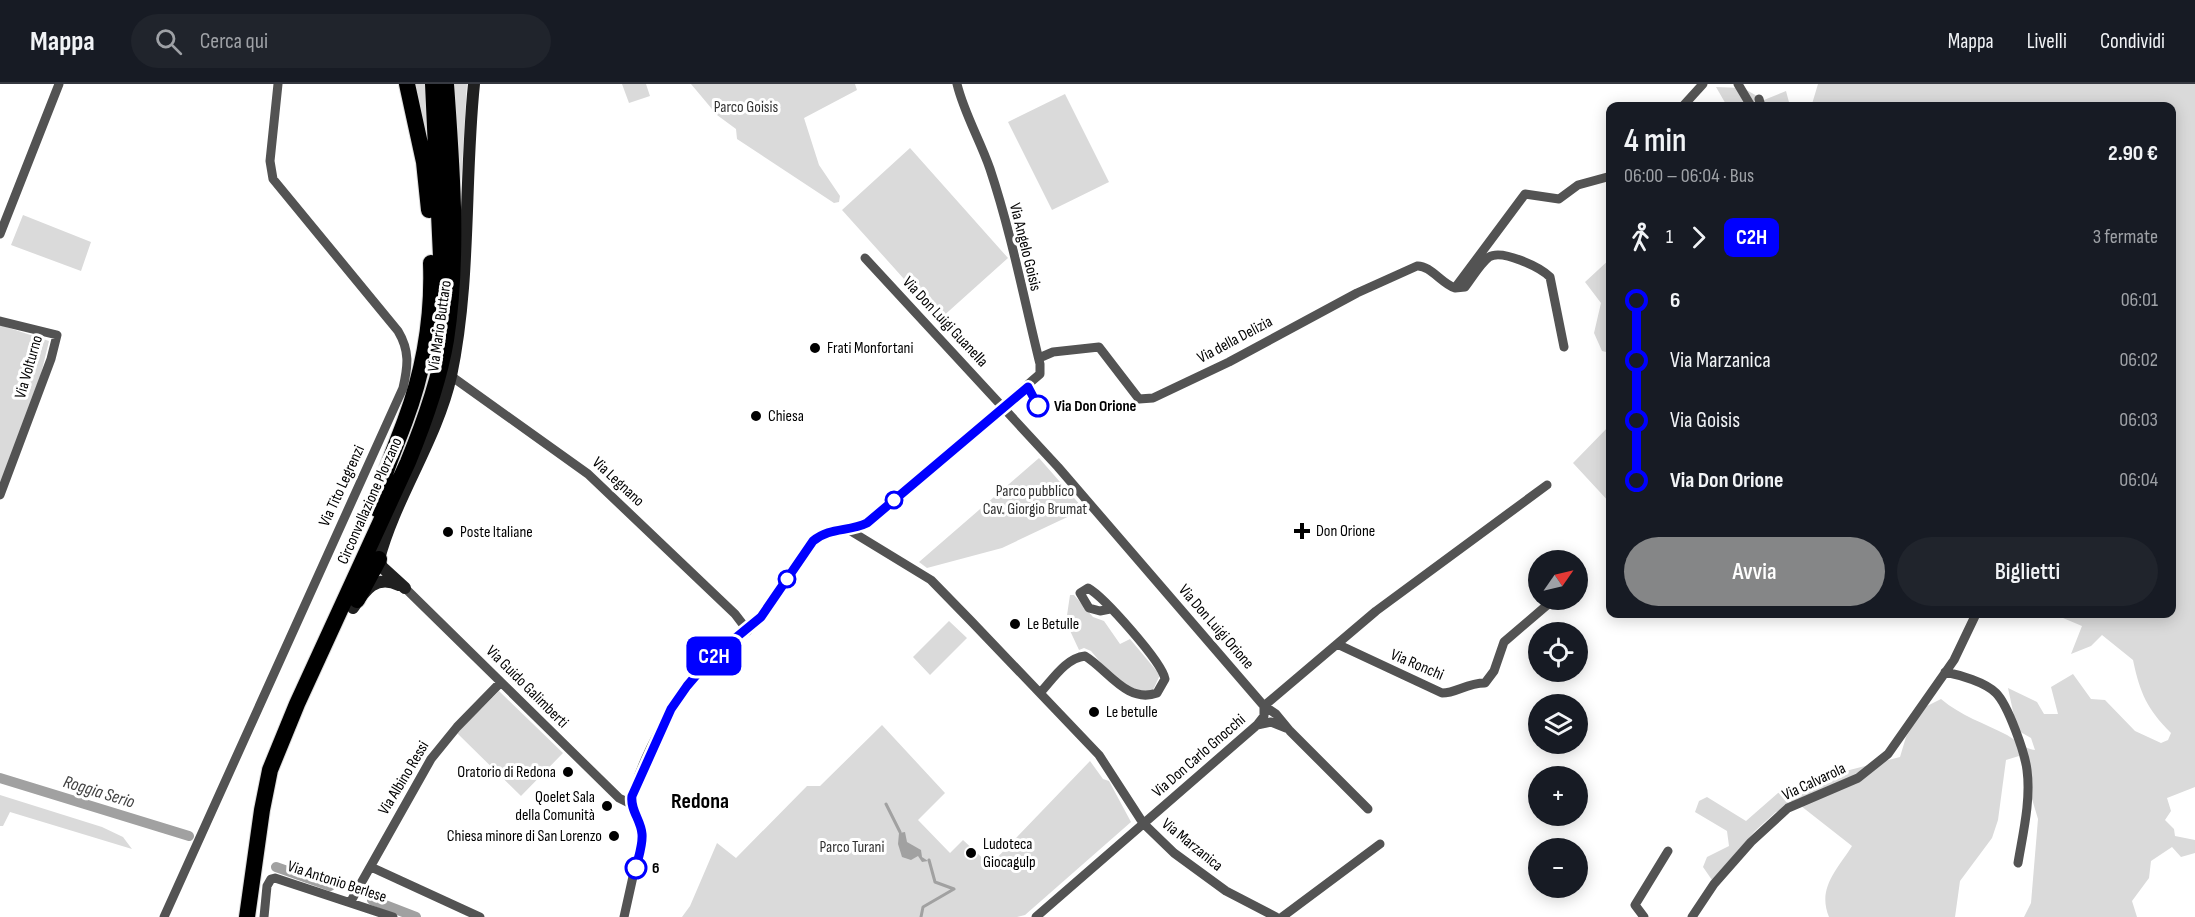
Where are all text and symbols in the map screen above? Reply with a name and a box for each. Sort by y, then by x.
search box [131,14,551,68]
text: Mappa [30,25,95,58]
icon: search [152,25,185,58]
text: Cerca qui [200,28,268,55]
text: Mappa [1948,29,1994,54]
text: Livelli [2027,29,2067,54]
text: Condividi [2100,29,2165,54]
park label: Parco Goisis [714,98,779,117]
text: 4 min [1624,121,1686,161]
text: 2.90 € [2108,140,2158,167]
text: 06:00 – 06:04 · Bus [1624,164,1754,188]
street label: Via Angelo Goisis [1005,201,1045,293]
icon: walk [1624,221,1657,254]
icon: forward [1682,221,1715,254]
text: 1 [1666,225,1673,249]
text: C2H [1736,225,1767,250]
text: 3 fermate [2093,225,2158,249]
street label: Via Don Luigi Guanella [898,273,992,371]
street label: Via Mario Buttaro [424,279,456,373]
text: 6 [1670,287,1680,314]
text: 06:01 [2121,288,2158,312]
street label: Via della Delizia [1194,312,1276,368]
street label: Via Volturno [11,333,47,401]
place label: Frati Monfortani [827,339,913,358]
marker: Frati Monfortani [808,341,822,355]
text: Via Marzanica [1670,347,1771,374]
text: 06:02 [2119,348,2158,372]
marker: Via Don Orione [1027,395,1049,417]
place label: Via Don Orione [1054,397,1137,416]
place label: Chiesa [768,407,804,426]
text: Via Goisis [1670,407,1740,434]
text: 06:03 [2119,408,2158,432]
marker: Chiesa [749,409,763,423]
street label: Circonvallazione Plorzano [334,435,406,567]
street label: Via Tito Legrenzi [315,442,369,530]
street label: Via Legnano [588,453,648,511]
text: Via Don Orione [1670,467,1783,494]
text: 06:04 [2119,468,2158,492]
park label: Parco pubblico Cav. Giorgio Brumat [983,482,1087,519]
unlabelled marker [885,491,903,509]
marker: Don Orione [1293,522,1311,540]
place label: Don Orione [1316,522,1375,541]
place label: Poste Italiane [460,523,533,542]
marker: Poste Italiane [441,525,455,539]
button: Avvia [1624,537,1885,606]
button: Biglietti [1897,537,2158,606]
north arrow [1528,550,1588,610]
map controls [1528,550,1588,898]
unlabelled marker [778,570,796,588]
street label: Via Don Luigi Orione [1174,581,1258,673]
place label: Le Betulle [1027,615,1079,634]
marker: Le Betulle [1008,617,1022,631]
button: locate [1528,622,1588,682]
line badge: C2H [680,636,748,676]
street label: Via Guido Galimberti [482,642,572,732]
text: C2H [698,644,730,669]
street label: Via Ronchi [1388,645,1446,685]
button: layers [1528,694,1588,754]
place label: Le betulle [1106,703,1158,722]
marker: Le betulle [1087,705,1101,719]
street label: Via Don Carlo Gnocchi [1149,710,1249,802]
street label: Via Albino Ressi [375,738,433,818]
street label: Via Calvarola [1779,759,1849,805]
place label: Oratorio di Redona [457,763,556,782]
marker: Oratorio di Redona [561,765,575,779]
button: + [1528,766,1588,826]
water label: Roggia Serio [61,771,138,813]
place label: Qoelet Sala della Comunità [515,788,595,825]
district label: Redona [671,788,729,815]
marker: Qoelet Sala della Comunità [600,799,614,813]
street label: Via Marzanica [1158,815,1226,875]
place label: Chiesa minore di San Lorenzo [447,827,602,846]
marker: Chiesa minore di San Lorenzo [607,829,621,843]
place label: Ludoteca Giocagulp [983,835,1036,872]
park label: Parco Turani [820,838,884,857]
button: − [1528,838,1588,898]
marker: Ludoteca Giocagulp [964,846,978,860]
street label: Via Antonio Berlese [285,857,389,907]
marker: 6 [625,857,647,879]
place label: 6 [652,859,660,878]

